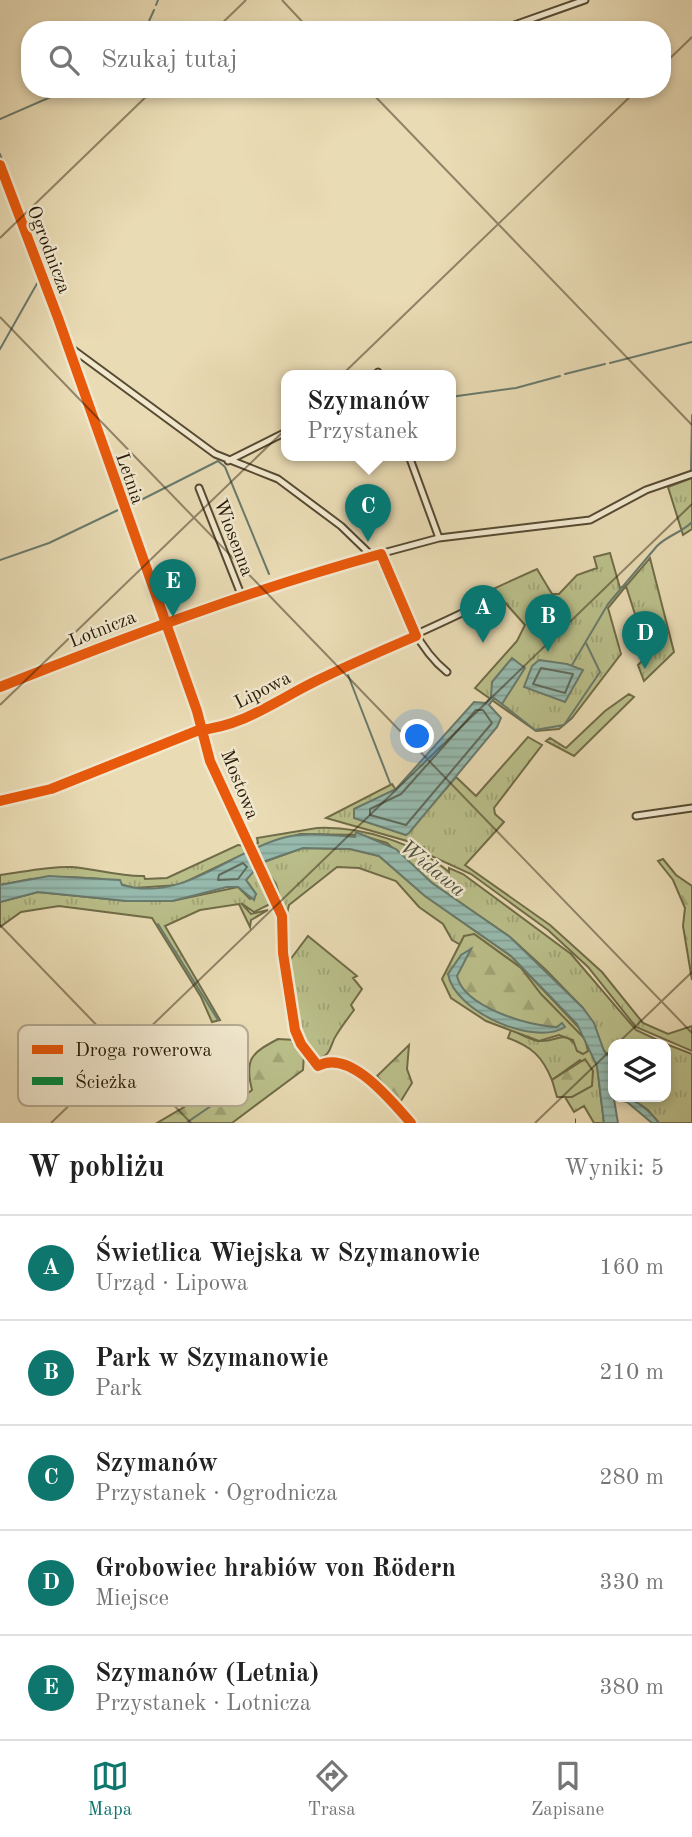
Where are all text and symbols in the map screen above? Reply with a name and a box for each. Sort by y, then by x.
search box [21,21,671,98]
icon: search [45,41,83,79]
text: Szukaj tutaj [101,47,238,73]
street label: Ogrodnicza [22,203,73,297]
popup [281,370,456,461]
text: Szymanów [307,389,430,415]
text: Przystanek [307,420,419,443]
street label: Letnia [111,451,146,507]
pin: C [345,484,391,542]
street label: Wiosenna [209,497,256,580]
pin: E [150,559,196,617]
pin: A [460,585,506,643]
pin: B [525,594,571,652]
street label: Lotnicza [67,608,140,652]
pin: D [622,611,668,669]
street label: Lipowa [232,669,295,713]
your location [400,719,434,753]
street label: Mostowa [216,748,261,823]
water label: Widawa [395,837,469,902]
legend [18,1025,248,1106]
map controls [608,1039,671,1102]
button: layers [608,1039,671,1102]
text: Droga rowerowa [75,1042,213,1061]
text: Ścieżka [75,1069,137,1093]
text: W pobliżu [28,1153,164,1183]
text: Wyniki: 5 [564,1157,664,1180]
text: Świetlica Wiejska w Szymanowie [95,1241,480,1267]
text: A [42,1256,60,1279]
text: 160 m [599,1256,664,1279]
text: Urząd · Lipowa [95,1272,248,1295]
text: Park w Szymanowie [95,1346,329,1372]
text: B [43,1361,59,1384]
text: 210 m [599,1361,664,1384]
text: Park [95,1377,142,1400]
text: Szymanów [95,1451,218,1477]
text: C [43,1466,59,1489]
text: 280 m [599,1466,664,1489]
text: Przystanek · Ogrodnicza [95,1482,338,1505]
text: Grobowiec hrabiów von Rödern [95,1556,456,1582]
text: D [42,1571,60,1594]
text: 330 m [599,1571,664,1594]
text: Miejsce [95,1587,169,1610]
text: Szymanów (Letnia) [95,1661,319,1687]
text: E [43,1676,59,1699]
text: 380 m [599,1676,664,1699]
text: Przystanek · Lotnicza [95,1692,311,1715]
tab: Mapa [88,1757,132,1822]
tab: Trasa [307,1757,356,1822]
tab: Zapisane [531,1757,604,1822]

